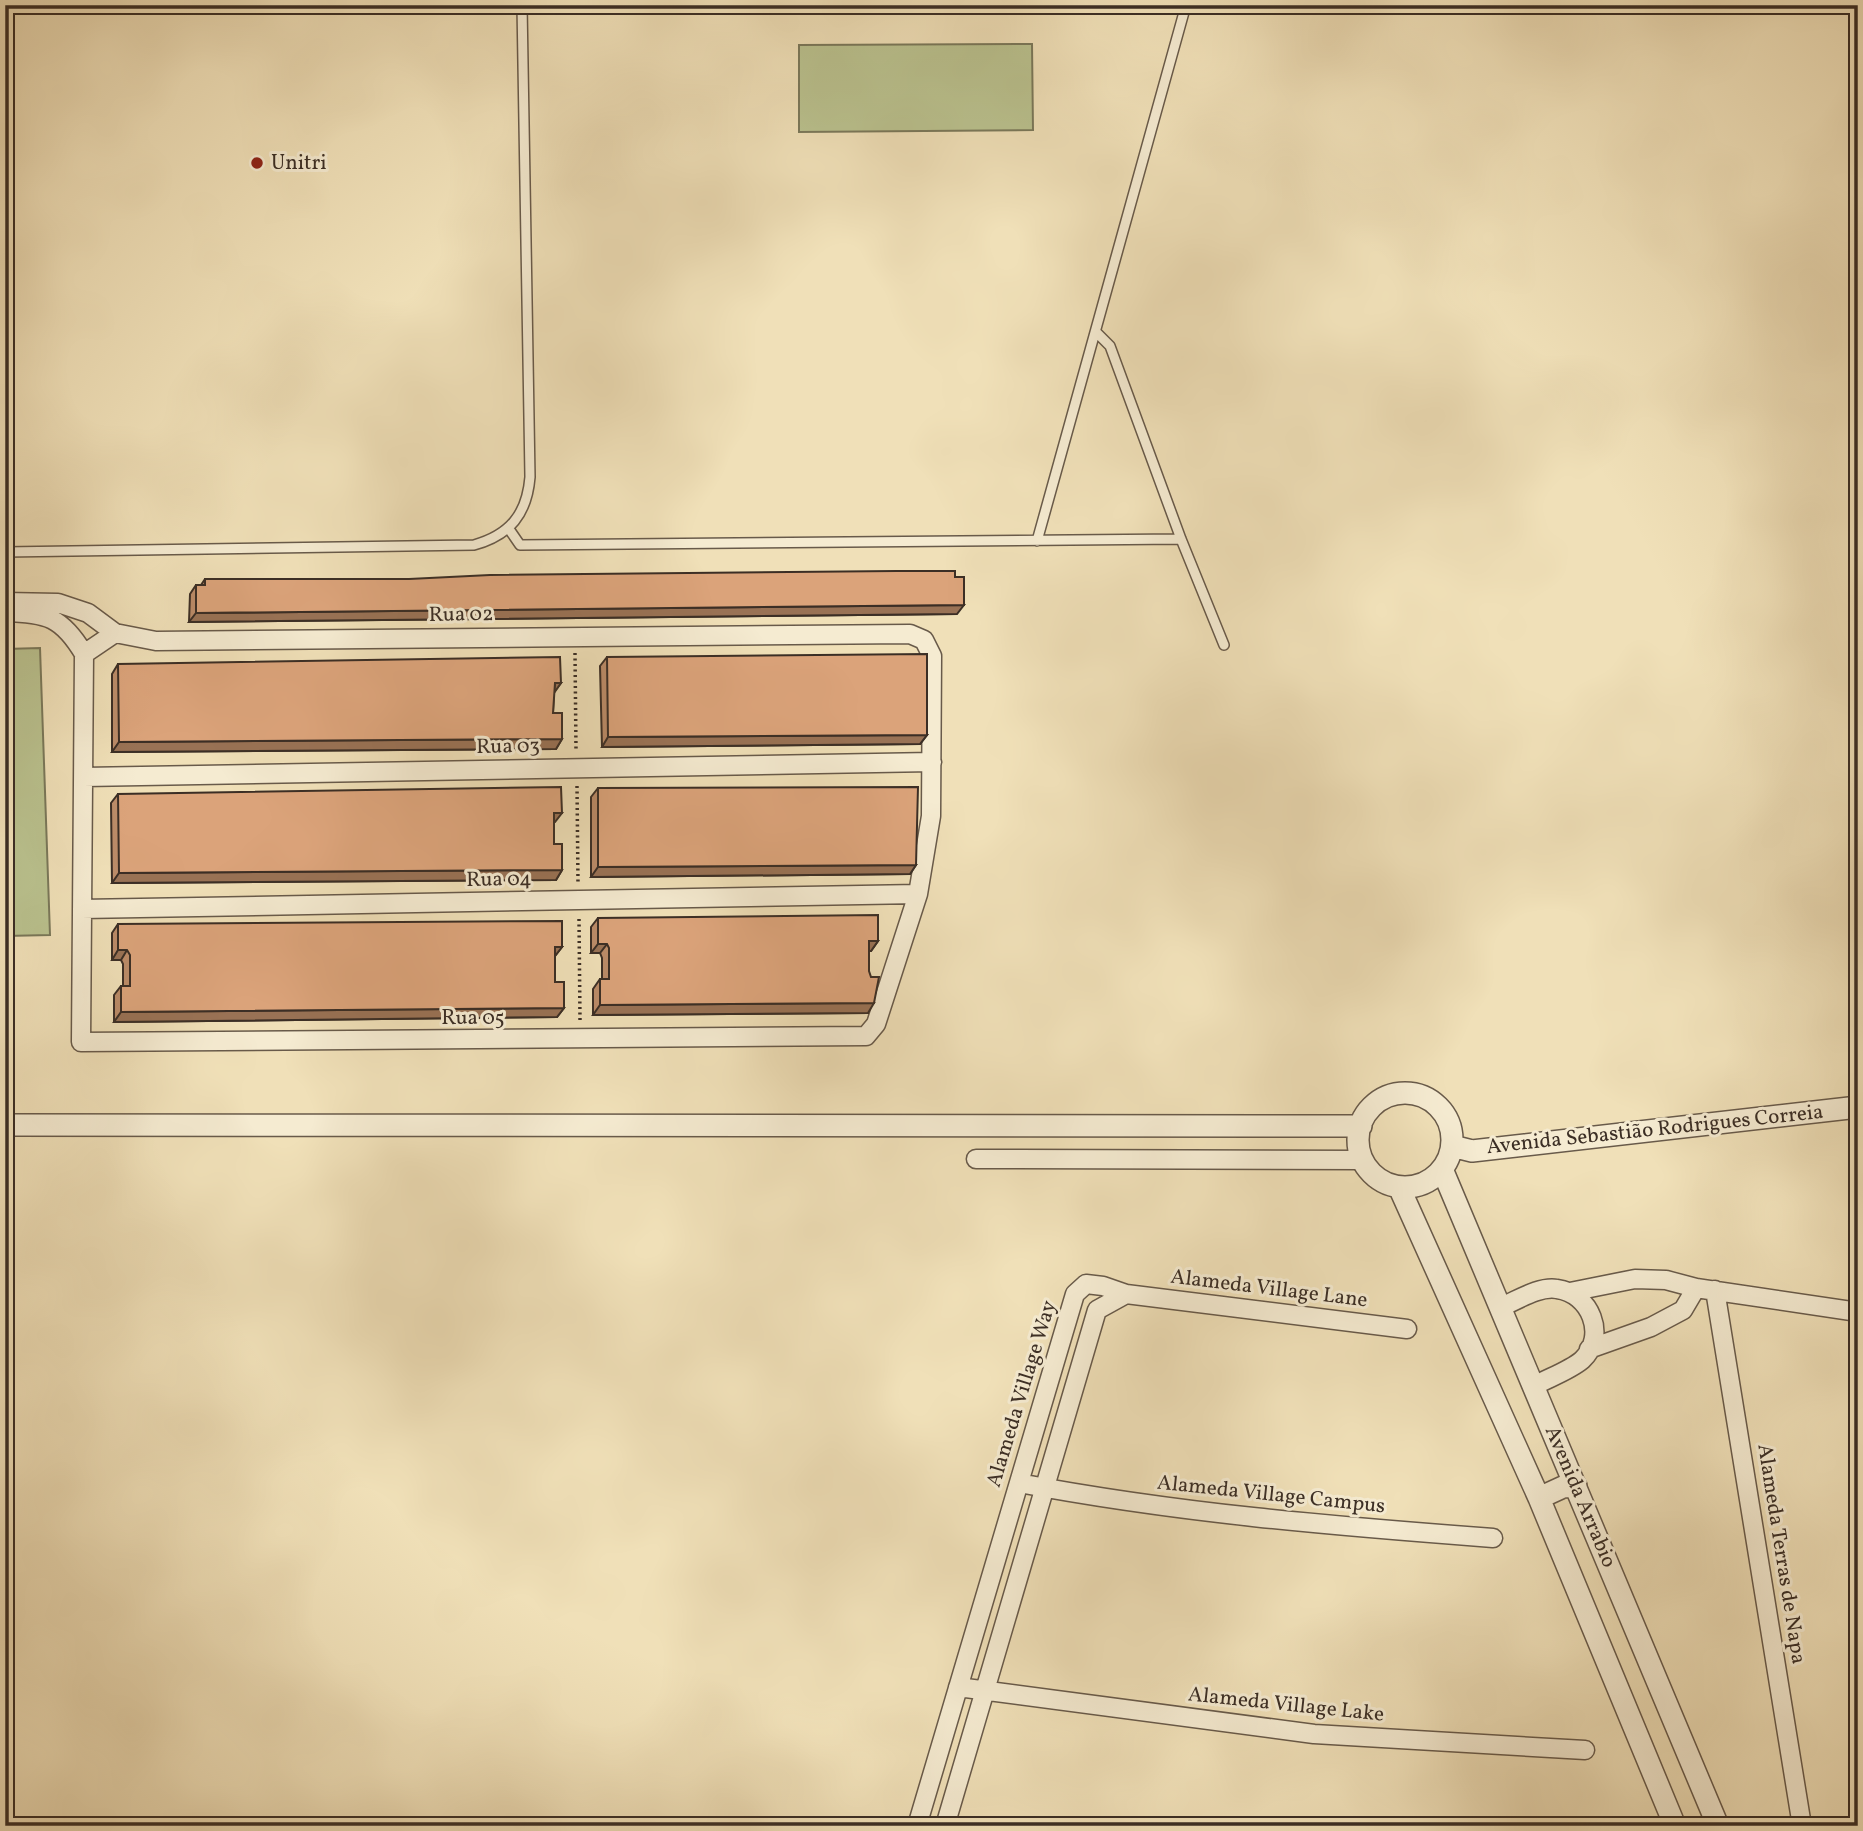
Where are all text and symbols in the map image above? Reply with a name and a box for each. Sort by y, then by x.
place label: Unitri [271,149,327,178]
marker: Unitri [249,155,265,171]
street label: Rua 02 [428,600,494,630]
street label: Rua 03 [476,732,540,762]
street label: Rua 04 [466,865,532,895]
street label: Rua 05 [441,1004,505,1033]
street label: Avenida Sebastião Rodrigues Correia [1485,1098,1825,1162]
street label: Alameda Village Lane [1169,1263,1369,1315]
street label: Alameda Village Way [980,1297,1064,1491]
street label: Avenida Arrabio [1537,1422,1623,1572]
street label: Alameda Terras de Napa [1749,1442,1813,1666]
street label: Alameda Village Campus [1156,1469,1386,1521]
street label: Alameda Village Lake [1187,1680,1385,1730]

